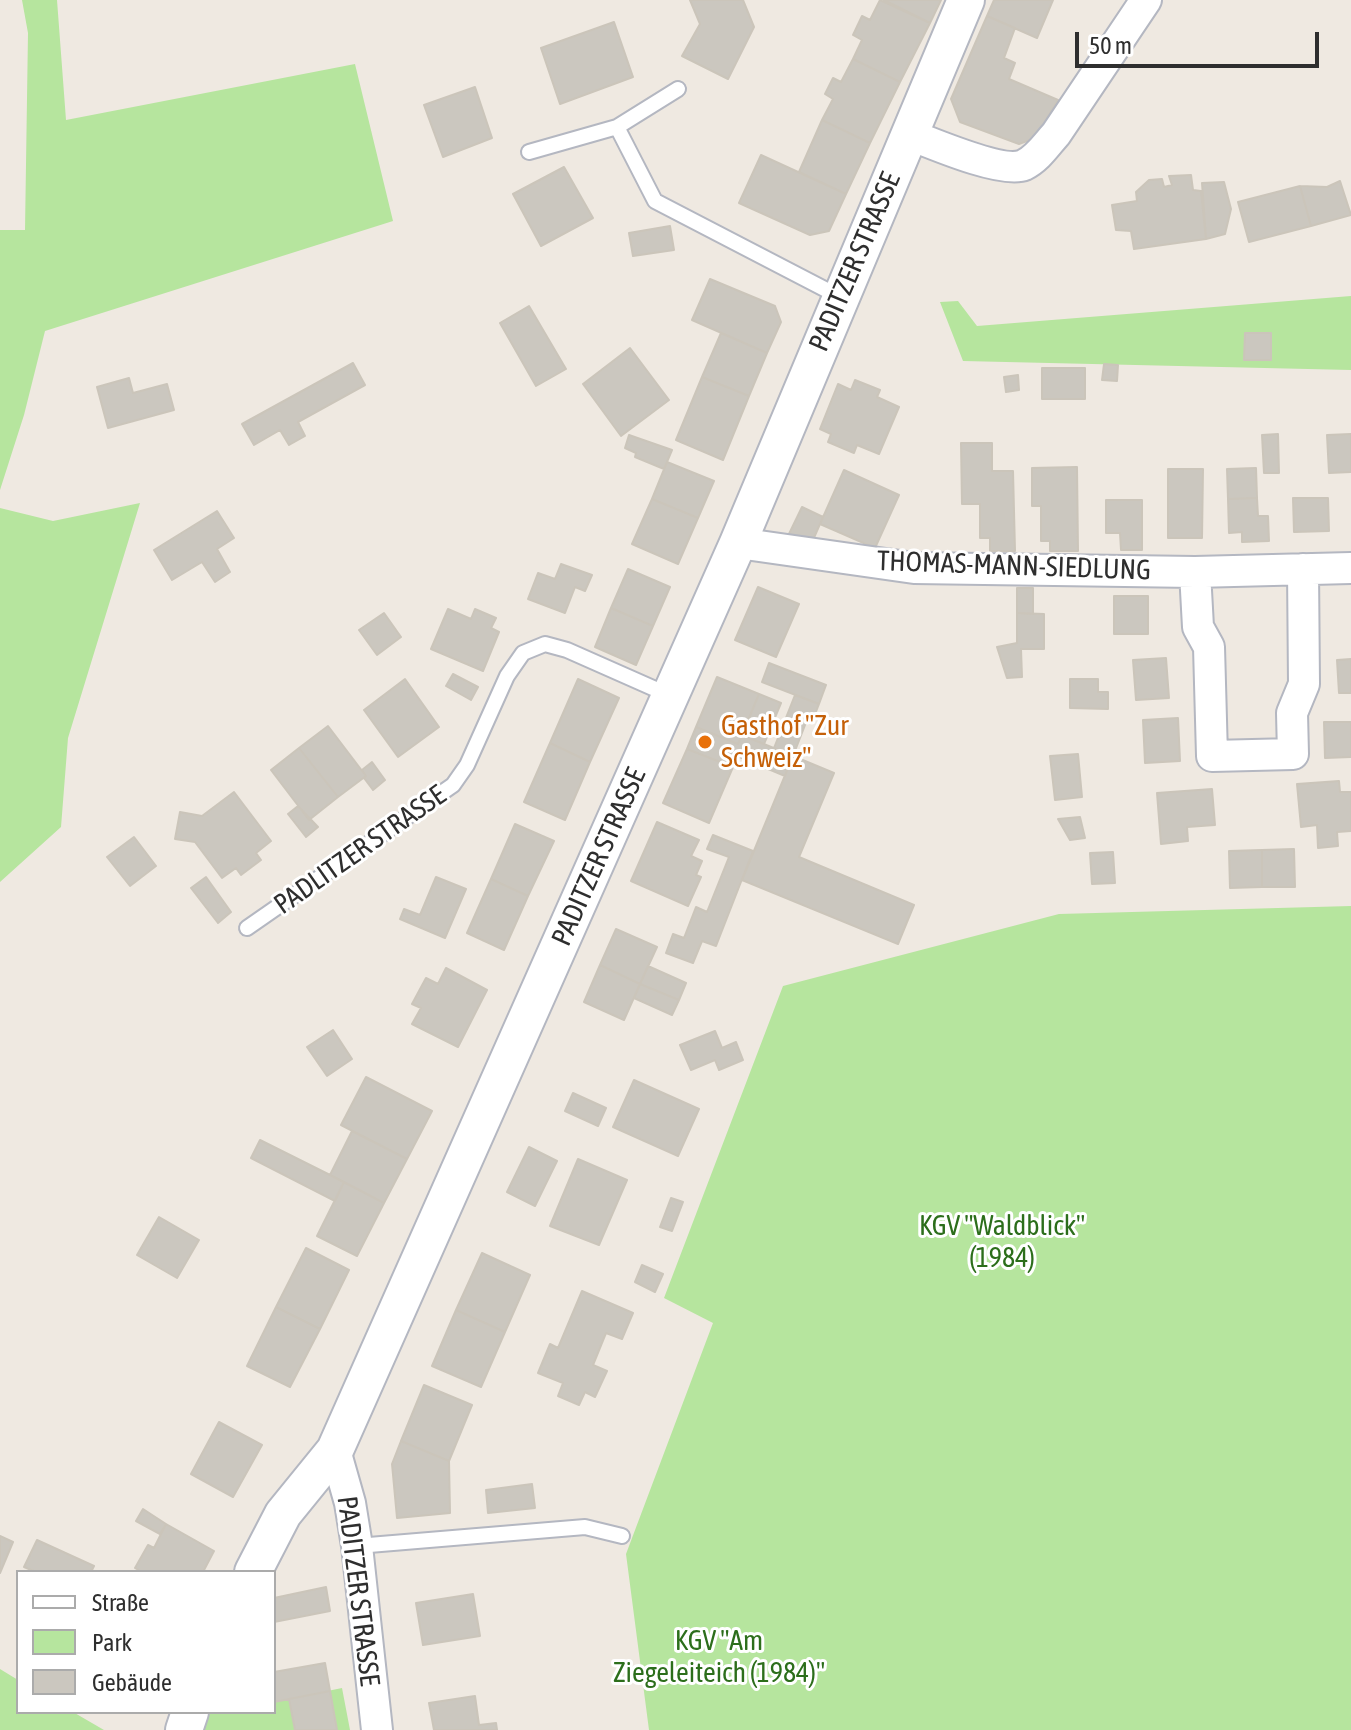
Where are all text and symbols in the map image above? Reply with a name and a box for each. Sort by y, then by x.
scale bar [1079,16,1323,66]
text: 50 m [1089,32,1132,59]
street label: PADITZER STRASSE [802,168,908,356]
street label: THOMAS-MANN-SIEDLUNG [877,544,1151,588]
place label: Gasthof "Zur Schweiz" [721,709,849,775]
marker: Gasthof "Zur Schweiz" [696,733,714,751]
street label: PADITZER STRASSE [545,763,653,951]
street label: PADLITZER STRASSE [268,778,452,922]
park label: KGV "Waldblick" (1984) [919,1209,1085,1275]
street label: PADITZER STRASSE [330,1494,386,1688]
legend [16,1570,276,1714]
text: Straße [92,1589,149,1616]
park label: KGV "Am Ziegeleiteich (1984)" [613,1624,825,1690]
text: Park [92,1629,132,1656]
text: Gebäude [92,1669,172,1696]

